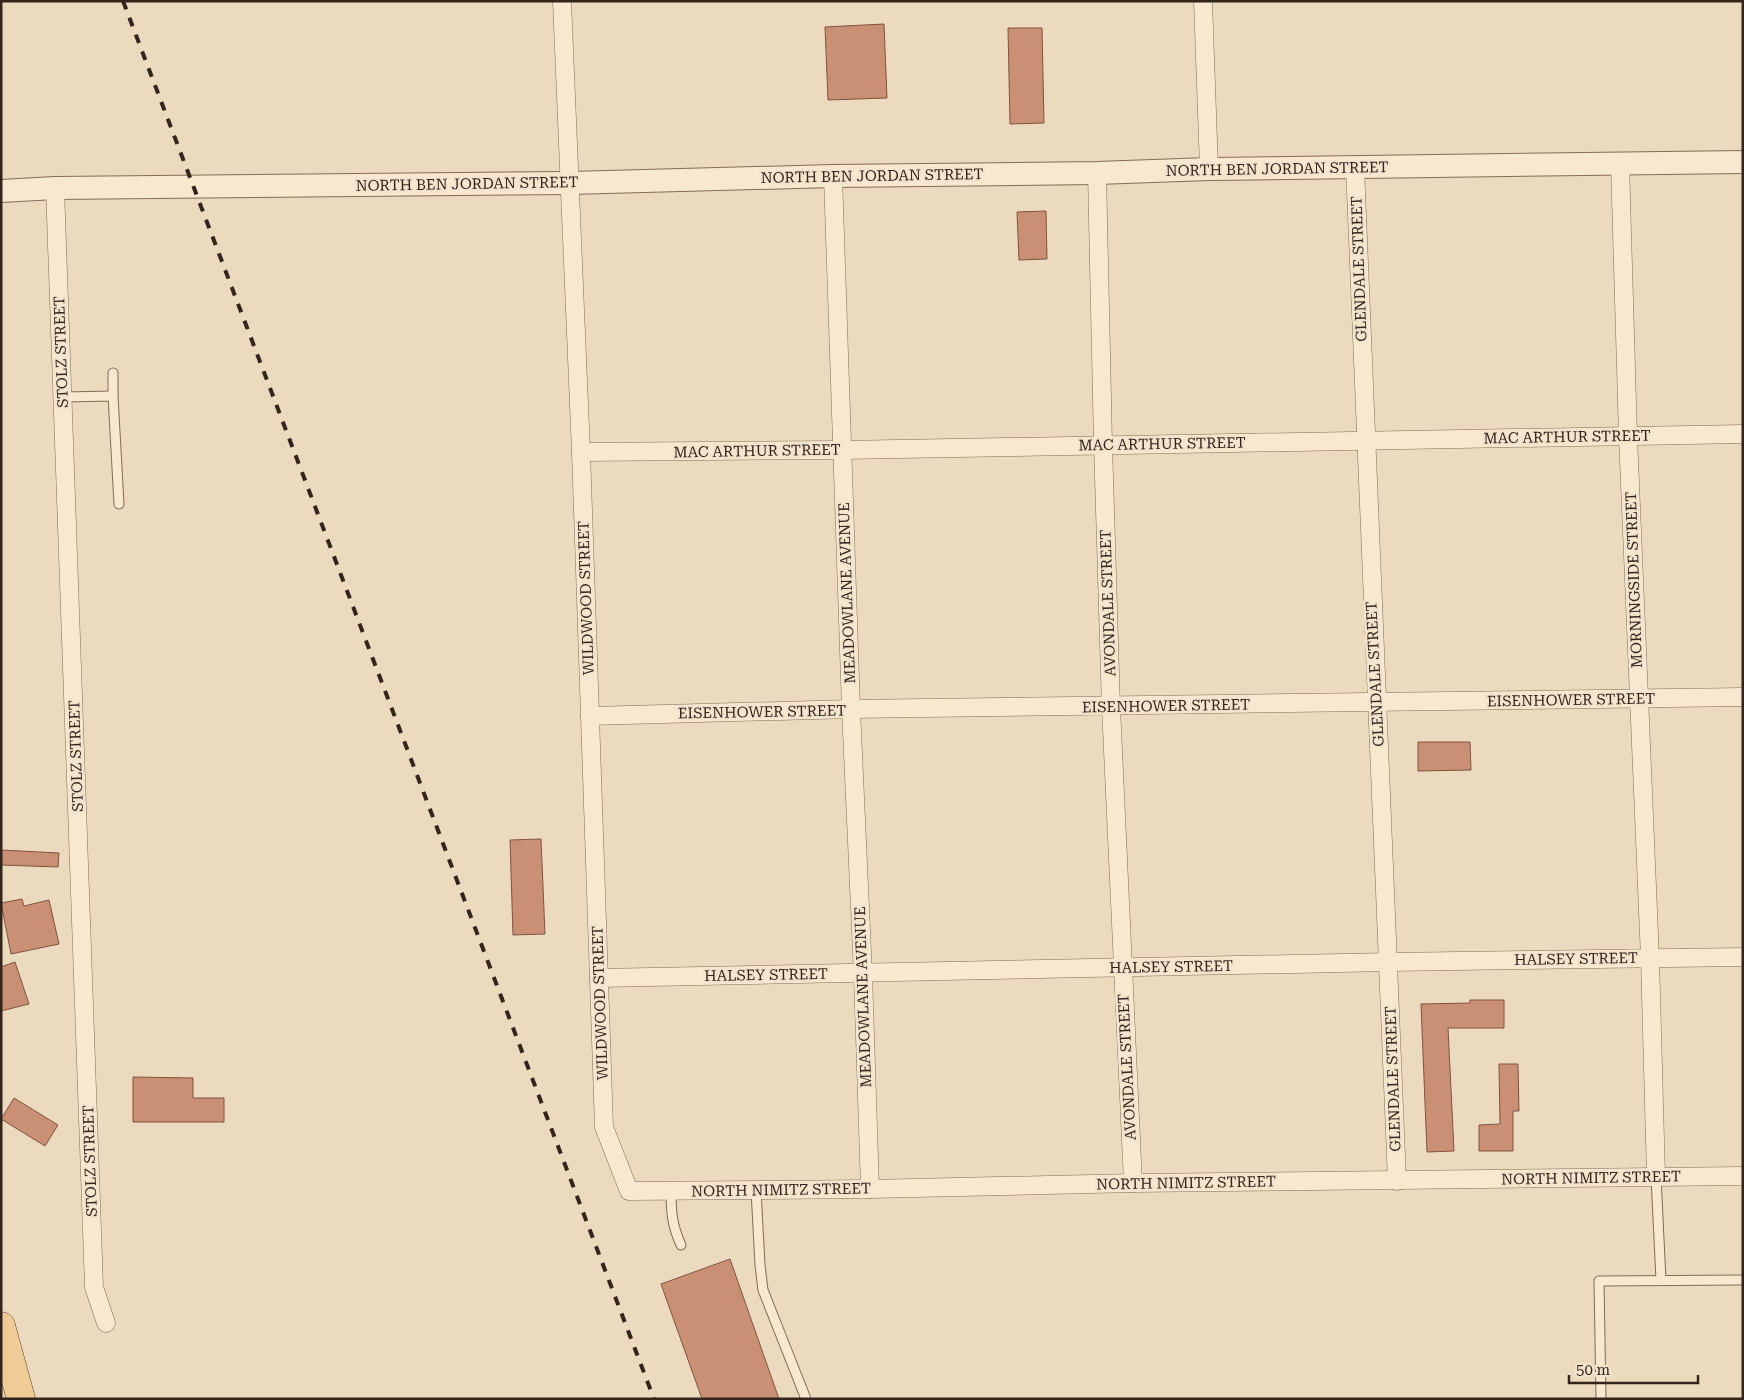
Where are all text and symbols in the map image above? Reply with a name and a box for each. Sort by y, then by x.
street label: NORTH BEN JORDAN STREET [1165,158,1389,180]
street label: NORTH BEN JORDAN STREET [760,165,984,187]
street label: NORTH BEN JORDAN STREET [355,173,579,195]
street label: GLENDALE STREET [1347,196,1371,342]
street label: STOLZ STREET [50,296,72,408]
street label: MAC ARTHUR STREET [1483,427,1651,447]
street label: MAC ARTHUR STREET [1078,434,1246,454]
street label: MAC ARTHUR STREET [673,441,841,461]
street label: MORNINGSIDE STREET [1622,491,1646,669]
street label: MEADOWLANE AVENUE [835,502,859,684]
street label: WILDWOOD STREET [574,520,598,676]
street label: AVONDALE STREET [1096,529,1120,677]
street label: GLENDALE STREET [1362,601,1388,747]
street label: EISENHOWER STREET [1487,690,1655,710]
street label: EISENHOWER STREET [1082,696,1250,716]
street label: STOLZ STREET [65,700,87,812]
street label: EISENHOWER STREET [678,702,846,722]
street label: MEADOWLANE AVENUE [851,906,875,1088]
street label: WILDWOOD STREET [588,925,612,1081]
street label: HALSEY STREET [1514,949,1638,969]
street label: HALSEY STREET [1109,957,1233,977]
street label: HALSEY STREET [704,965,828,985]
street label: AVONDALE STREET [1114,993,1140,1141]
street label: GLENDALE STREET [1381,1006,1405,1152]
street label: STOLZ STREET [79,1105,101,1217]
street label: NORTH NIMITZ STREET [1501,1167,1681,1189]
street label: NORTH NIMITZ STREET [1096,1172,1276,1194]
street label: NORTH NIMITZ STREET [691,1179,871,1201]
scale bar [1569,1352,1698,1384]
text: 50 m [1576,1361,1611,1379]

